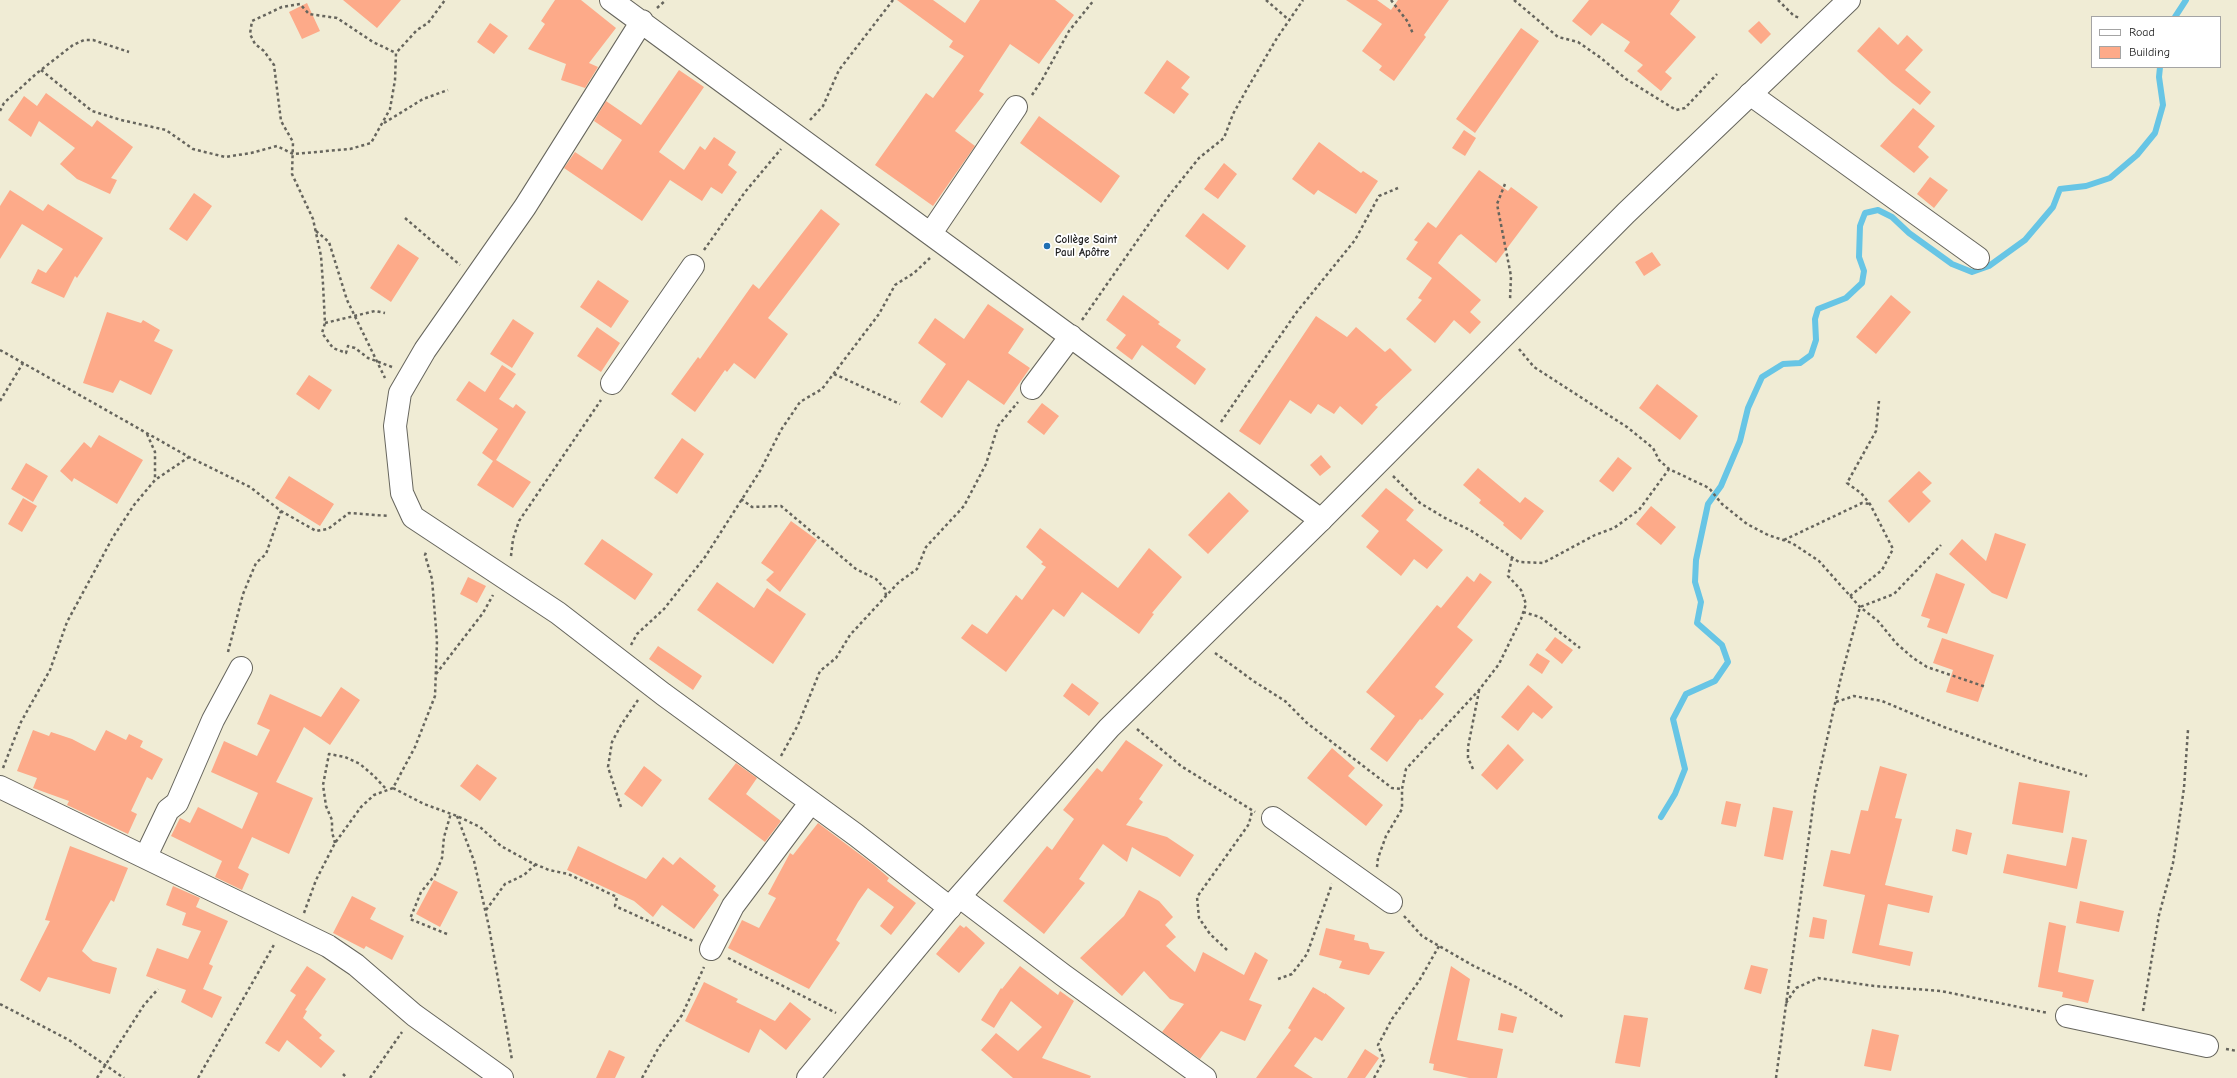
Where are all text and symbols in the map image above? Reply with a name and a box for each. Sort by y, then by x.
legend [2091,16,2221,68]
text: Road [2129,25,2155,39]
text: Building [2129,45,2170,59]
place label: Collège Saint Paul Apôtre [1055,233,1117,259]
marker: Collège Saint Paul Apôtre [1042,241,1052,251]

